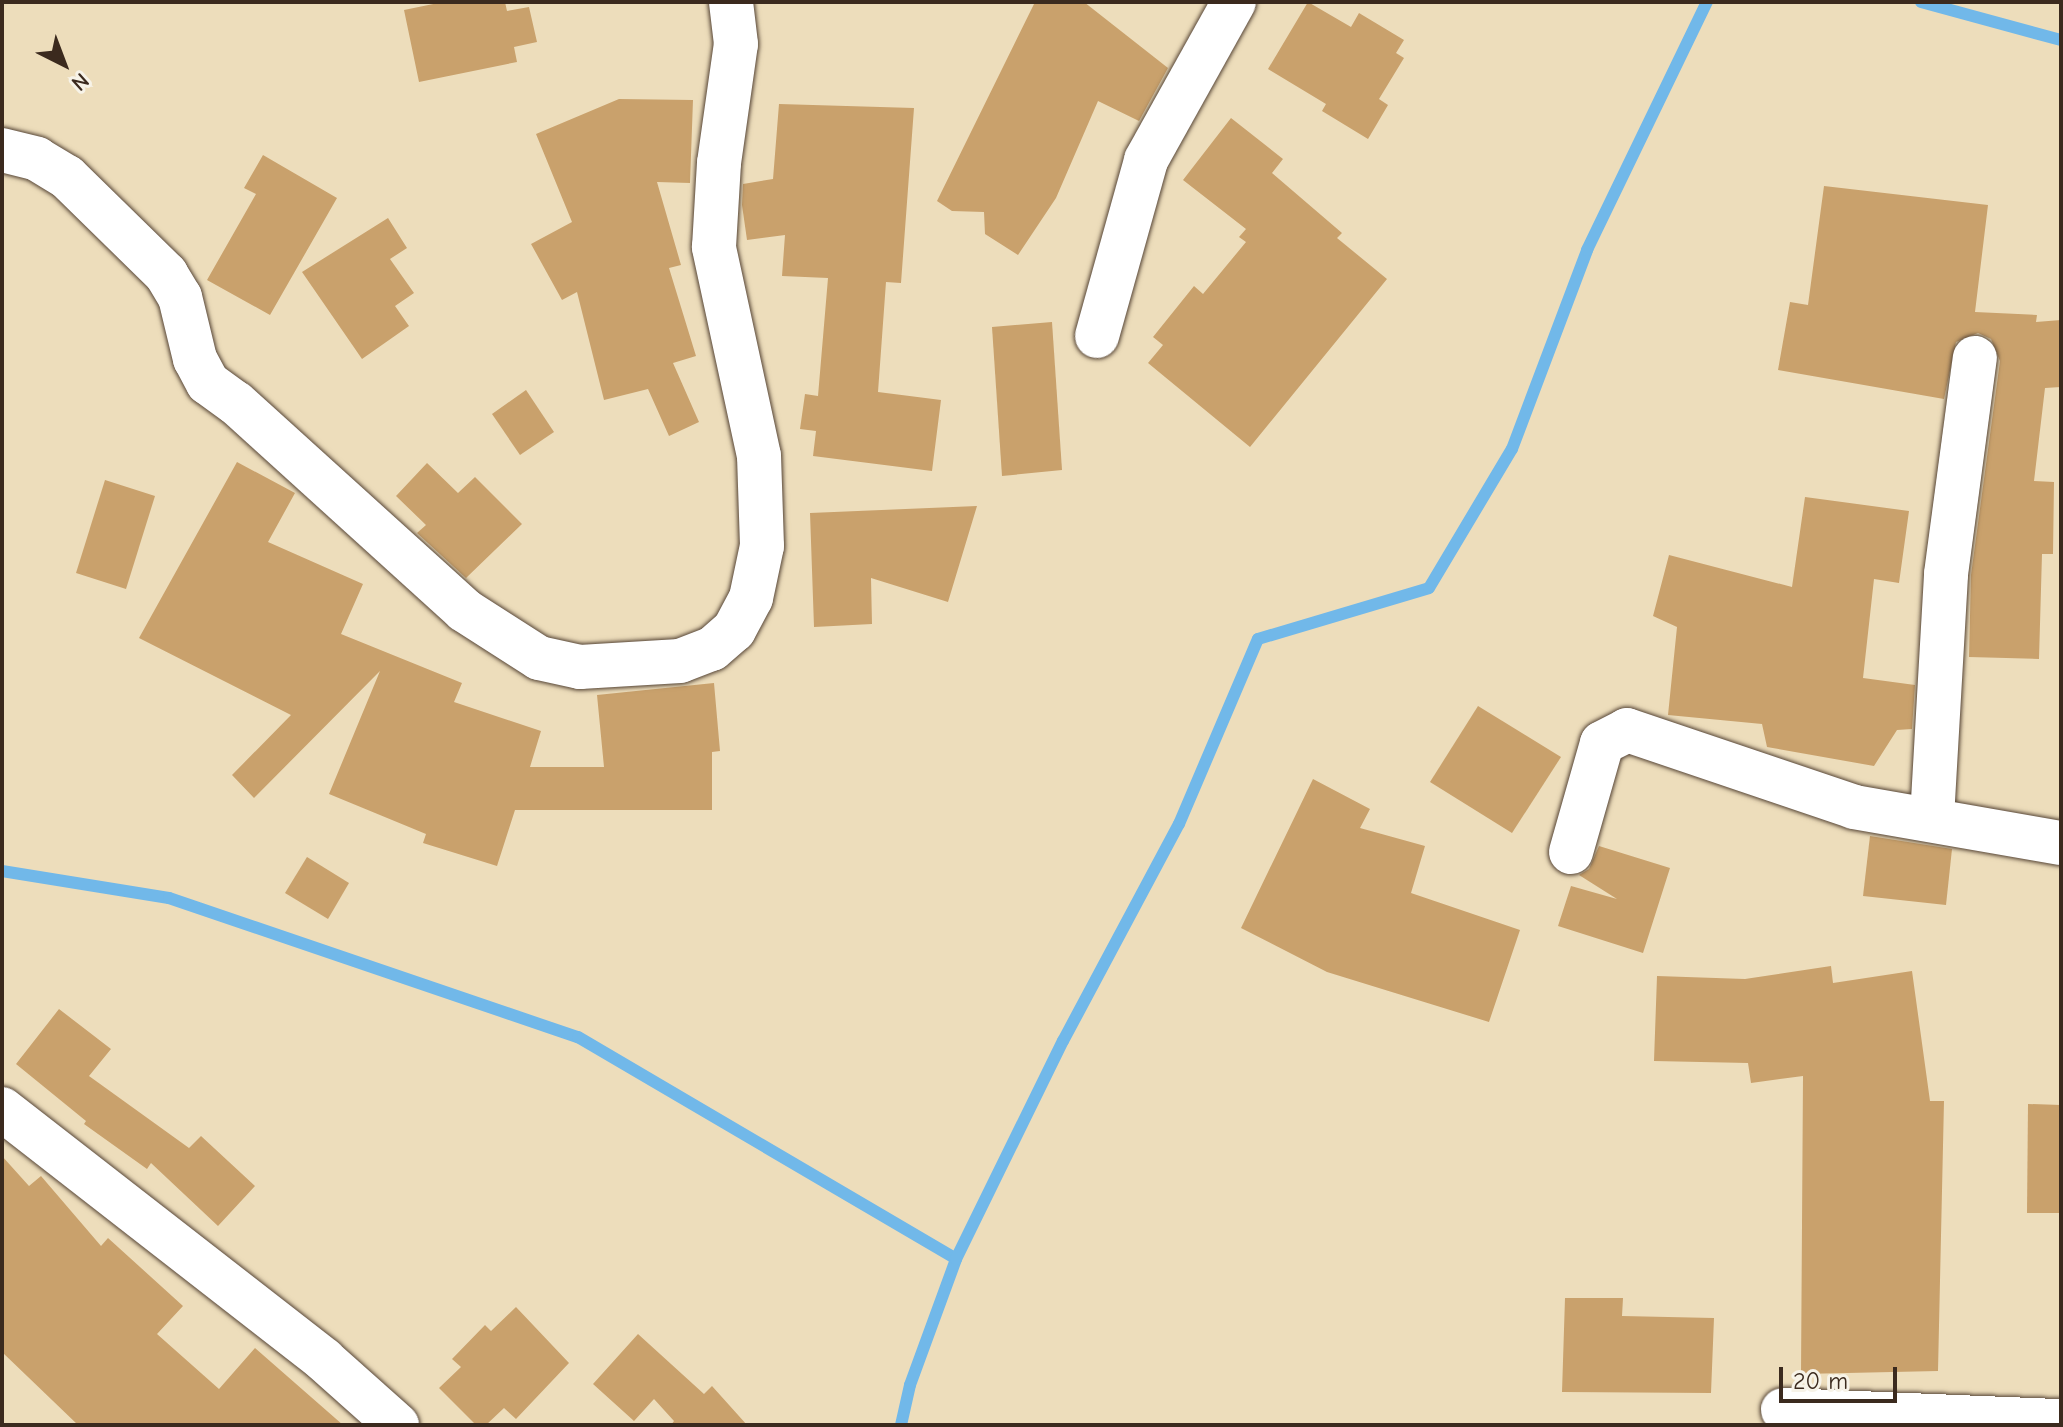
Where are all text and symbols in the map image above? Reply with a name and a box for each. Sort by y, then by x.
north arrow [24,24,104,104]
text: N [66,67,94,96]
scale bar [1783,1351,1901,1401]
text: 20 m [1793,1367,1848,1395]

